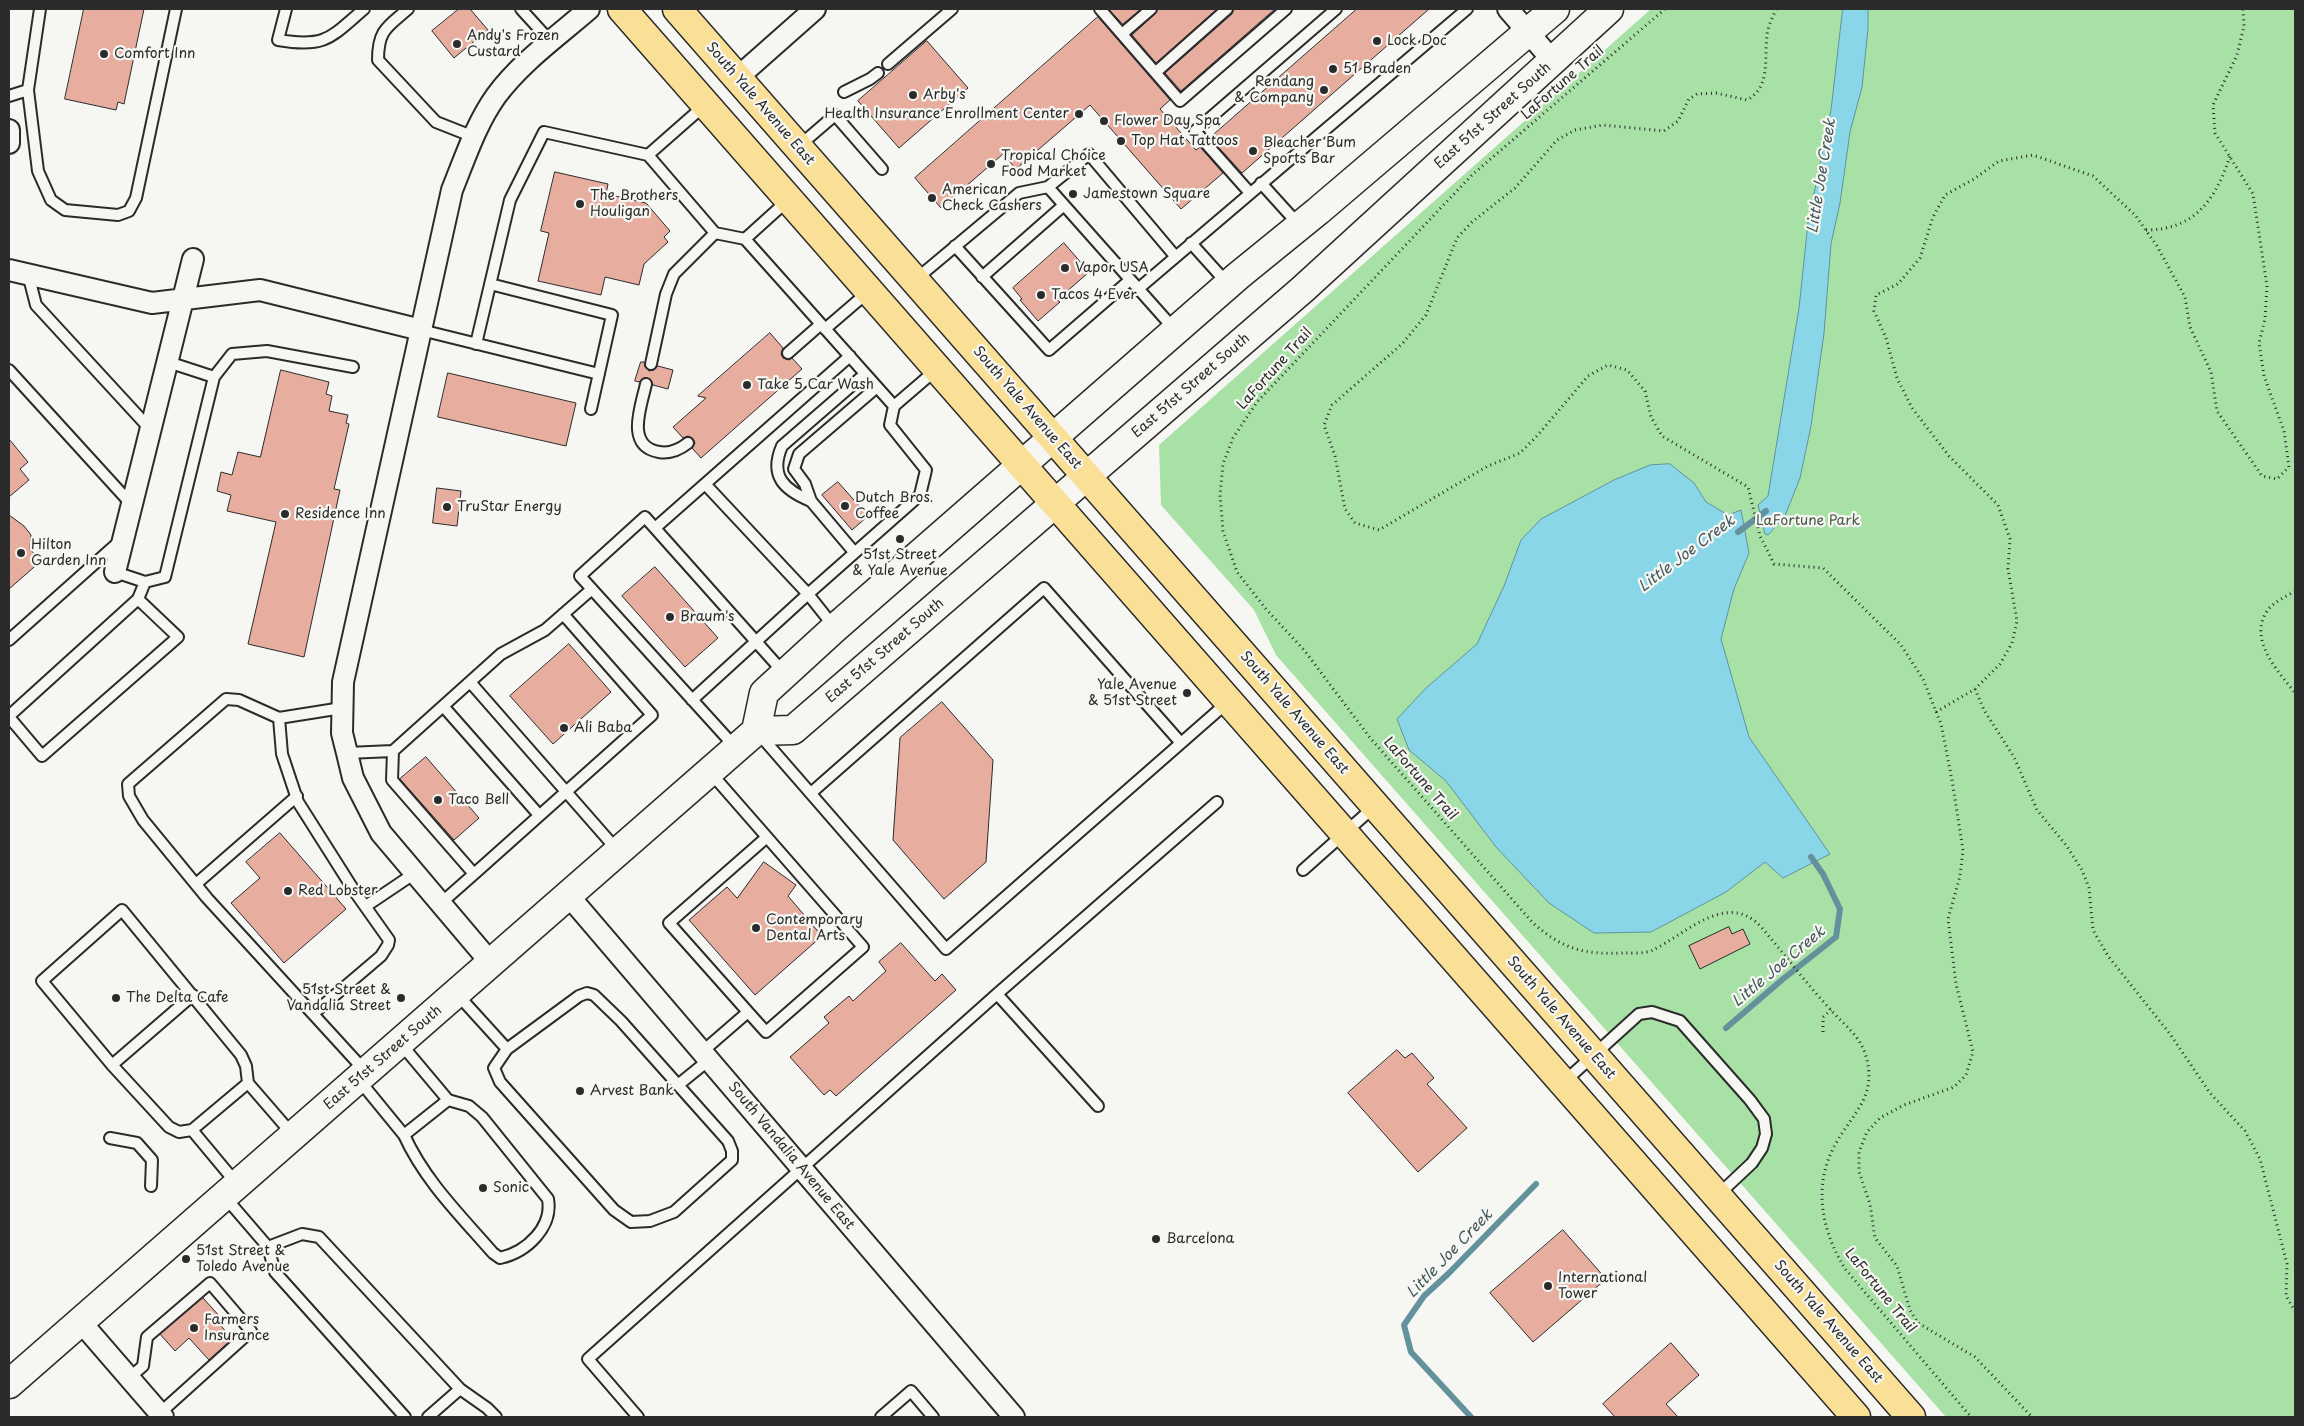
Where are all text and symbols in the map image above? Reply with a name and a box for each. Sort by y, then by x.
place label: Andy's Frozen Custard [467,28,559,60]
place label: Lock Doc [1387,33,1447,49]
marker: Lock Doc [1371,35,1383,47]
marker: Andy's Frozen Custard [451,38,463,50]
street label: South Yale Avenue East [702,39,818,169]
street label: LaFortune Trail [1518,42,1608,124]
place label: Comfort Inn [114,46,196,62]
marker: Comfort Inn [98,48,110,60]
street label: East 51st Street South [1431,59,1555,173]
place label: 51 Braden [1343,61,1411,77]
marker: 51 Braden [1327,63,1339,75]
place label: Rendang & Company [1234,74,1314,106]
marker: Rendang & Company [1318,84,1330,96]
place label: Arby's [923,87,966,103]
marker: Arby's [907,89,919,101]
place label: Health Insurance Enrollment Center [824,106,1069,122]
marker: Health Insurance Enrollment Center [1073,108,1085,120]
place label: Flower Day Spa [1114,113,1221,129]
marker: Flower Day Spa [1098,115,1110,127]
water label: Little Joe Creek [1804,117,1840,235]
place label: Top Hat Tattoos [1131,133,1238,149]
marker: Top Hat Tattoos [1115,135,1127,147]
place label: Bleacher Bum Sports Bar [1263,135,1356,168]
marker: Bleacher Bum Sports Bar [1247,145,1259,157]
place label: Tropical Choice Food Market [1001,148,1106,180]
marker: Tropical Choice Food Market [985,158,997,170]
place label: American Check Cashers [942,182,1042,214]
place label: Jamestown Square [1083,186,1210,202]
place label: The Brothers Houligan [590,188,678,220]
marker: Jamestown Square [1067,188,1079,200]
marker: American Check Cashers [926,192,938,204]
marker: The Brothers Houligan [574,198,586,210]
place label: Vapor USA [1075,260,1149,276]
marker: Vapor USA [1059,262,1071,274]
place label: Tacos 4 Ever [1051,287,1137,303]
marker: Tacos 4 Ever [1035,289,1047,301]
street label: LaFortune Trail [1234,325,1316,413]
street label: East 51st Street South [1129,330,1253,442]
street label: South Yale Avenue East [969,343,1085,473]
place label: Take 5 Car Wash [757,377,874,393]
marker: Take 5 Car Wash [741,379,753,391]
place label: Dutch Bros. Coffee [855,490,933,522]
place label: TruStar Energy [457,499,562,515]
marker: Dutch Bros. Coffee [839,500,851,512]
marker: TruStar Energy [441,501,453,513]
place label: Residence Inn [295,506,386,522]
marker: Residence Inn [279,508,291,520]
water label: Little Joe Creek [1635,512,1739,596]
park label: LaFortune Park [1756,513,1860,529]
marker: 51st Street & Yale Avenue [894,533,906,545]
place label: Hilton Garden Inn [31,537,106,570]
marker: Hilton Garden Inn [15,547,27,559]
place label: 51st Street & Yale Avenue [852,547,948,580]
street label: East 51st Street South [823,595,947,707]
place label: Braum's [680,609,734,625]
marker: Braum's [664,611,676,623]
street label: South Yale Avenue East [1236,648,1352,778]
place label: Yale Avenue & 51st Street [1088,677,1177,710]
marker: Yale Avenue & 51st Street [1181,687,1193,699]
place label: Ali Baba [574,720,632,736]
marker: Ali Baba [558,722,570,734]
street label: LaFortune Trail [1379,734,1461,824]
place label: Taco Bell [448,792,509,808]
marker: Taco Bell [432,794,444,806]
place label: Red Lobster [298,883,378,899]
marker: Red Lobster [282,885,294,897]
place label: Contemporary Dental Arts [766,912,863,944]
marker: Contemporary Dental Arts [750,922,762,934]
water label: Little Joe Creek [1729,923,1829,1011]
street label: South Yale Avenue East [1503,953,1619,1083]
place label: 51st Street & Vandalia Street [287,982,391,1014]
place label: The Delta Cafe [126,990,229,1006]
marker: The Delta Cafe [110,992,122,1004]
marker: 51st Street & Vandalia Street [395,992,407,1004]
street label: East 51st Street South [321,1002,445,1114]
street label: South Vandalia Avenue East [724,1079,858,1233]
place label: Arvest Bank [590,1083,674,1099]
marker: Arvest Bank [574,1085,586,1097]
place label: Sonic [493,1180,529,1196]
marker: Sonic [477,1182,489,1194]
water label: Little Joe Creek [1403,1206,1497,1302]
place label: Barcelona [1166,1231,1234,1247]
marker: Barcelona [1150,1233,1162,1245]
place label: 51st Street & Toledo Avenue [196,1243,290,1276]
street label: LaFortune Trail [1841,1245,1919,1337]
marker: 51st Street & Toledo Avenue [180,1253,192,1265]
street label: South Yale Avenue East [1770,1257,1886,1387]
place label: International Tower [1558,1270,1647,1302]
marker: International Tower [1542,1280,1554,1292]
place label: Farmers Insurance [204,1312,270,1344]
marker: Farmers Insurance [188,1322,200,1334]

